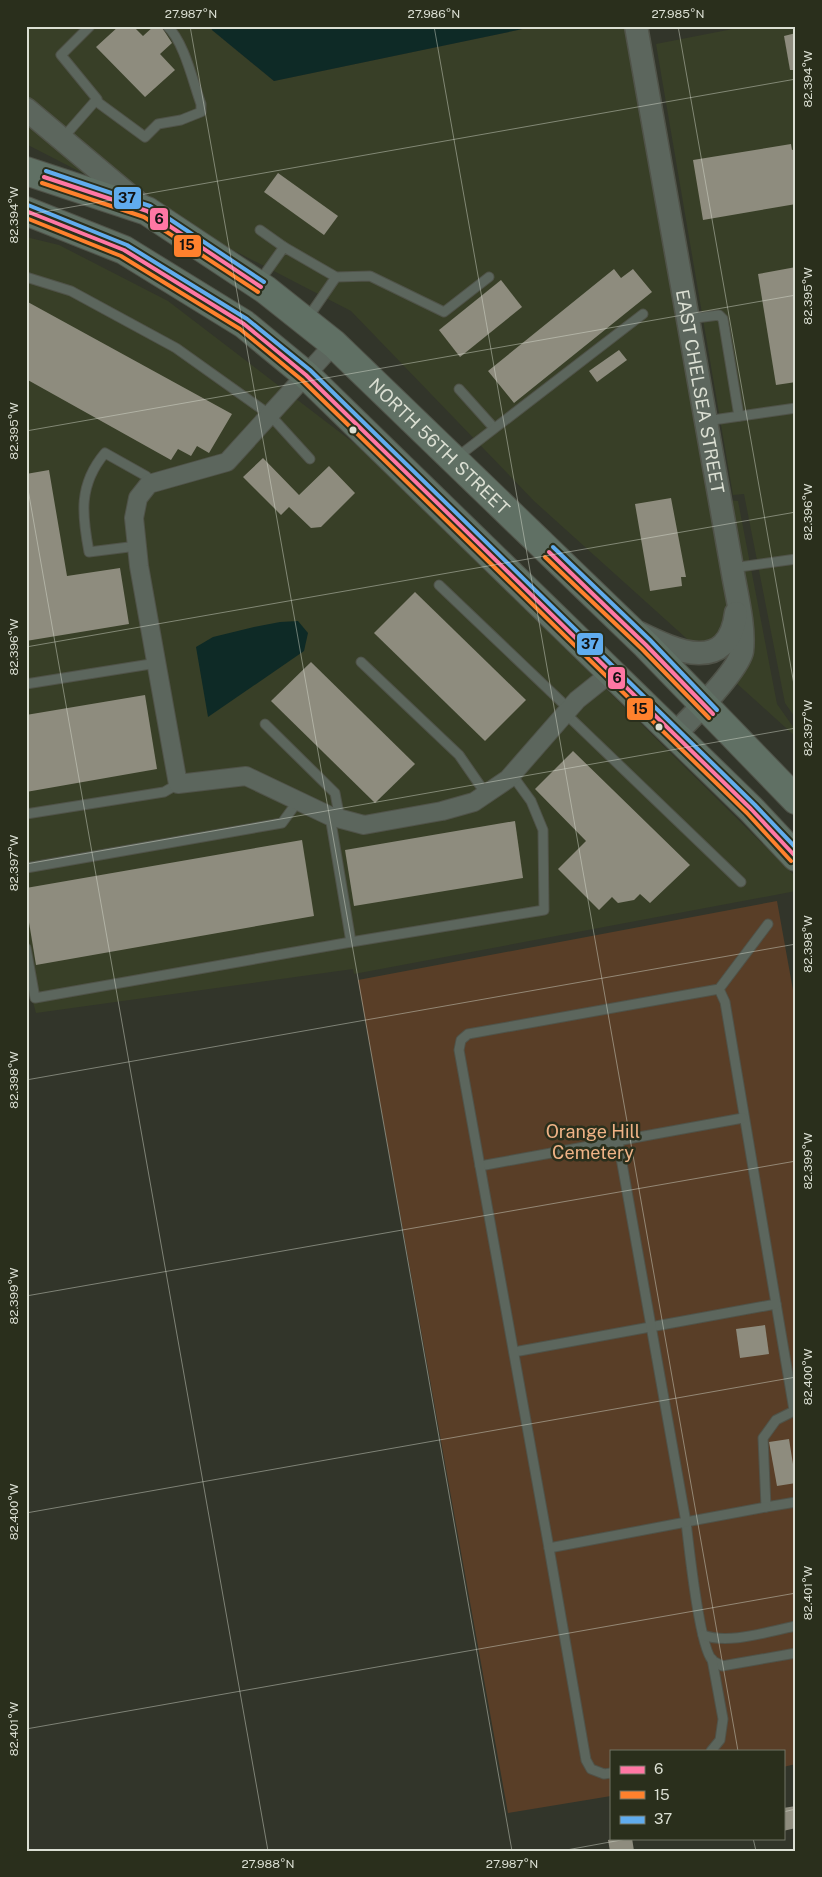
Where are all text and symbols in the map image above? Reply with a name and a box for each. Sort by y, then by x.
text: 27.987°N [165,7,217,21]
text: 27.986°N [408,7,460,21]
text: 27.985°N [651,7,705,21]
text: 82.394°W [801,50,815,108]
text: 82.394°W [7,186,21,244]
line badge: 37 [113,186,142,210]
text: 37 [118,190,136,206]
line badge: 6 [149,207,169,231]
text: 6 [154,211,164,227]
line badge: 15 [173,234,202,258]
text: 15 [179,237,195,253]
text: 82.395°W [801,267,815,325]
street label: EAST CHELSEA STREET [672,288,729,495]
street label: NORTH 56TH STREET [365,373,515,519]
text: 82.395°W [7,402,21,460]
unlabelled marker [348,425,358,435]
text: 82.396°W [801,483,815,541]
text: 82.396°W [7,618,21,676]
line badge: 37 [576,632,604,656]
text: 37 [581,636,599,652]
line badge: 6 [607,666,626,690]
text: 6 [612,670,622,686]
line badge: 15 [626,697,654,721]
text: 82.397°W [801,699,815,756]
text: 15 [632,701,648,717]
unlabelled marker [654,722,664,732]
text: 82.397°W [7,834,21,891]
text: 82.398°W [801,915,815,973]
text: 82.398°W [7,1051,21,1109]
park label: Orange Hill Cemetery [546,1121,640,1163]
text: 82.399°W [801,1132,815,1190]
text: 82.399°W [7,1267,21,1325]
text: 82.400°W [801,1348,815,1405]
text: 82.400°W [7,1483,21,1540]
text: 82.401°W [801,1565,815,1620]
text: 82.401°W [7,1701,21,1756]
legend [610,1750,784,1840]
text: 6 [654,1760,663,1777]
text: 15 [654,1786,670,1803]
text: 37 [654,1810,672,1827]
text: 27.988°N [241,1857,295,1871]
text: 27.987°N [486,1857,538,1871]

